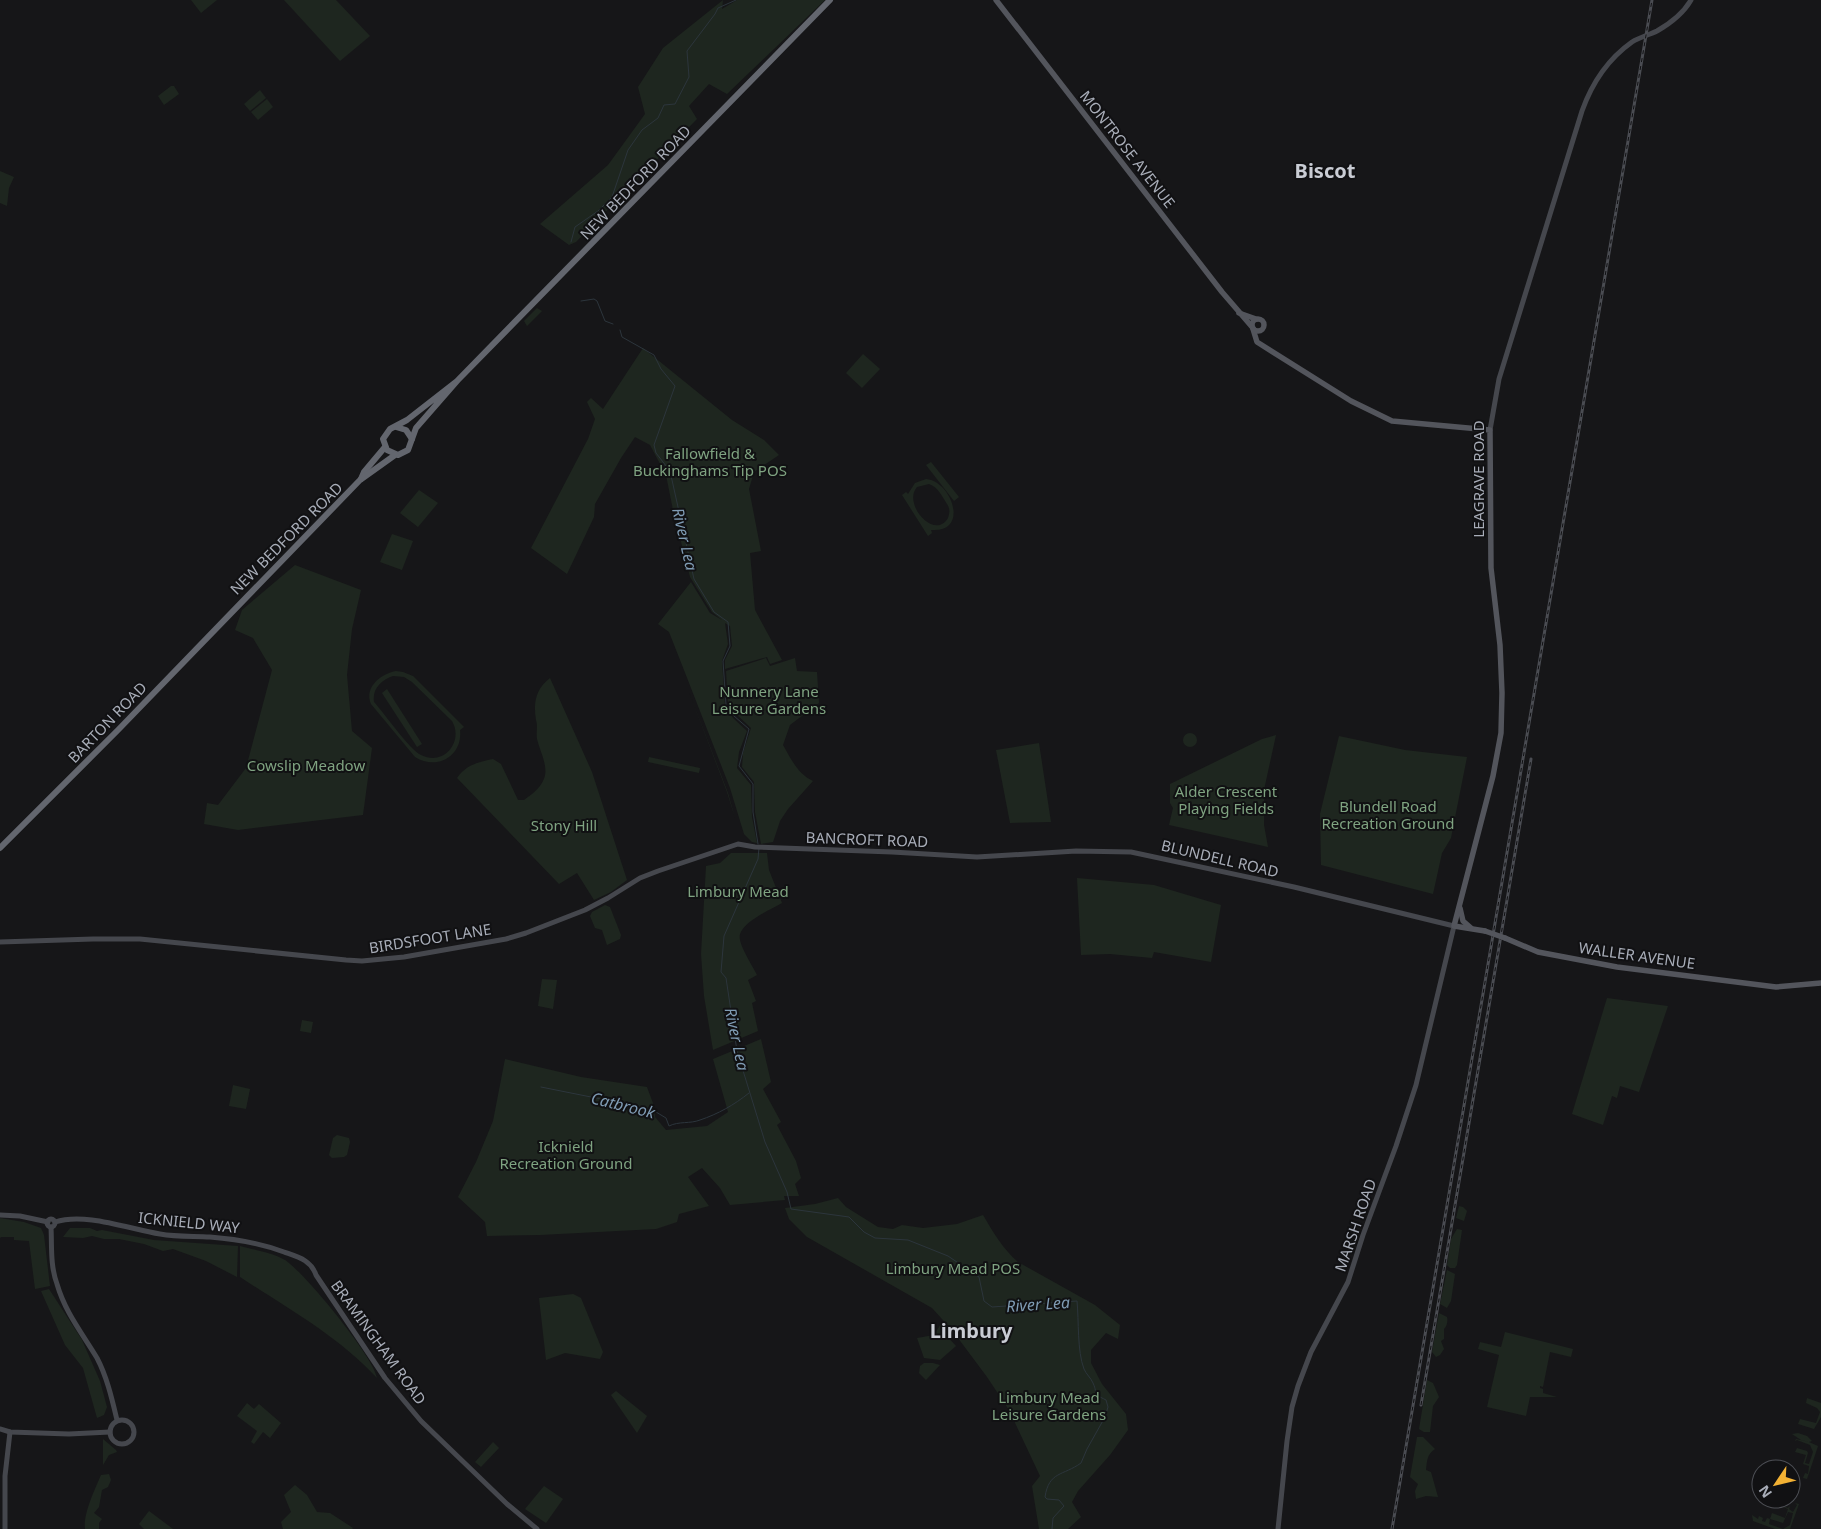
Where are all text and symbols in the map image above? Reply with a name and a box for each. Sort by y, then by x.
street label: MONTROSE AVENUE [1076,86,1180,212]
street label: NEW BEDFORD ROAD [575,120,695,243]
district label: Biscot [1295,157,1356,184]
street label: LEAGRAVE ROAD [1468,420,1488,538]
park label: Fallowfield & Buckinghams Tip POS [633,443,787,480]
street label: NEW BEDFORD ROAD [225,477,347,599]
water label: River Lea [667,505,703,573]
street label: BARTON ROAD [63,677,151,767]
park label: Nunnery Lane Leisure Gardens [712,681,826,718]
park label: Cowslip Meadow [247,755,365,775]
park label: Alder Crescent Playing Fields [1175,781,1278,818]
park label: Blundell Road Recreation Ground [1322,796,1454,833]
park label: Stony Hill [531,815,597,835]
street label: BANCROFT ROAD [805,827,929,851]
street label: BLUNDELL ROAD [1159,835,1281,881]
park label: Limbury Mead [687,881,789,901]
street label: BIRDSFOOT LANE [367,918,493,958]
street label: WALLER AVENUE [1578,937,1696,973]
water label: River Lea [720,1005,754,1073]
water label: Catbrook [589,1086,658,1124]
park label: Icknield Recreation Ground [500,1136,632,1173]
street label: MARSH ROAD [1330,1176,1380,1274]
street label: ICKNIELD WAY [137,1207,241,1237]
park label: Limbury Mead POS [886,1258,1020,1278]
street label: BRAMINGHAM ROAD [327,1276,431,1408]
water label: River Lea [1005,1291,1071,1317]
district label: Limbury [930,1317,1013,1344]
park label: Limbury Mead Leisure Gardens [992,1387,1106,1424]
north arrow [1751,1459,1801,1509]
text: N [1754,1482,1776,1502]

